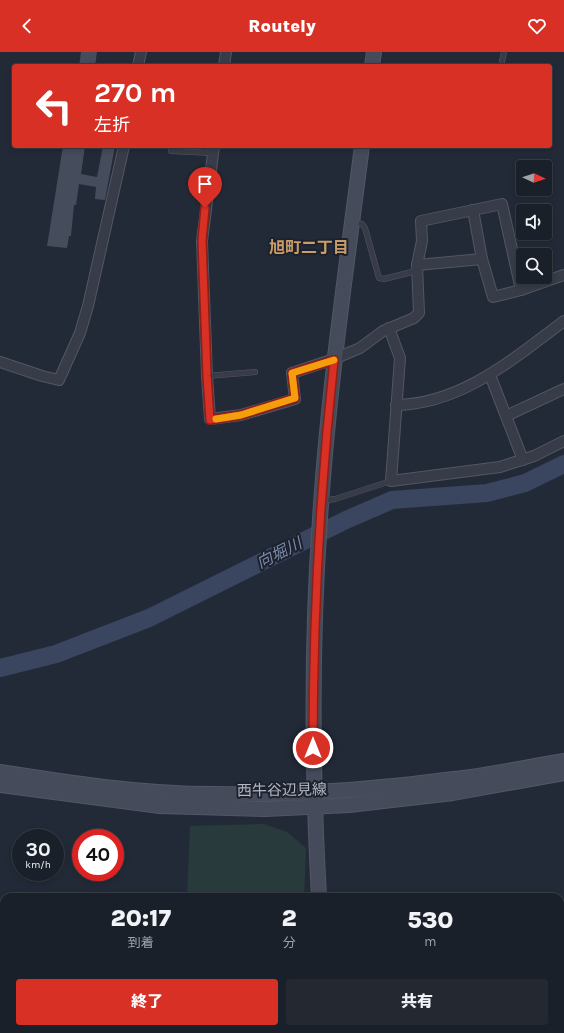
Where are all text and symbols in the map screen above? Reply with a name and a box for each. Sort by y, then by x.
icon: back [16,15,38,37]
text: Routely [248,15,316,37]
icon: heart [526,15,548,37]
text: 270 m [94,76,176,109]
icon: left [28,80,80,132]
text: 左折 [94,114,130,136]
north arrow [516,160,552,196]
map controls [516,160,552,284]
pin [188,167,222,208]
icon: arrive [194,173,216,195]
button: sound [516,204,552,240]
district label: 旭町二丁目 [269,238,349,257]
button: search [516,248,552,284]
water label: 向堀川 [253,533,306,572]
position arrow [292,727,334,769]
street label: 西牛谷辺見線 [237,780,327,800]
speed limit sign: 40 [72,829,124,881]
text: 30 [25,838,51,861]
text: km/h [25,859,51,871]
text: 20:17 [110,904,171,932]
text: 2 [282,904,297,932]
text: 530 [407,906,454,934]
text: m [424,934,436,949]
text: 到着 [128,935,154,950]
text: 分 [283,935,296,950]
button: 終了 [16,979,278,1025]
button: 共有 [286,979,548,1025]

